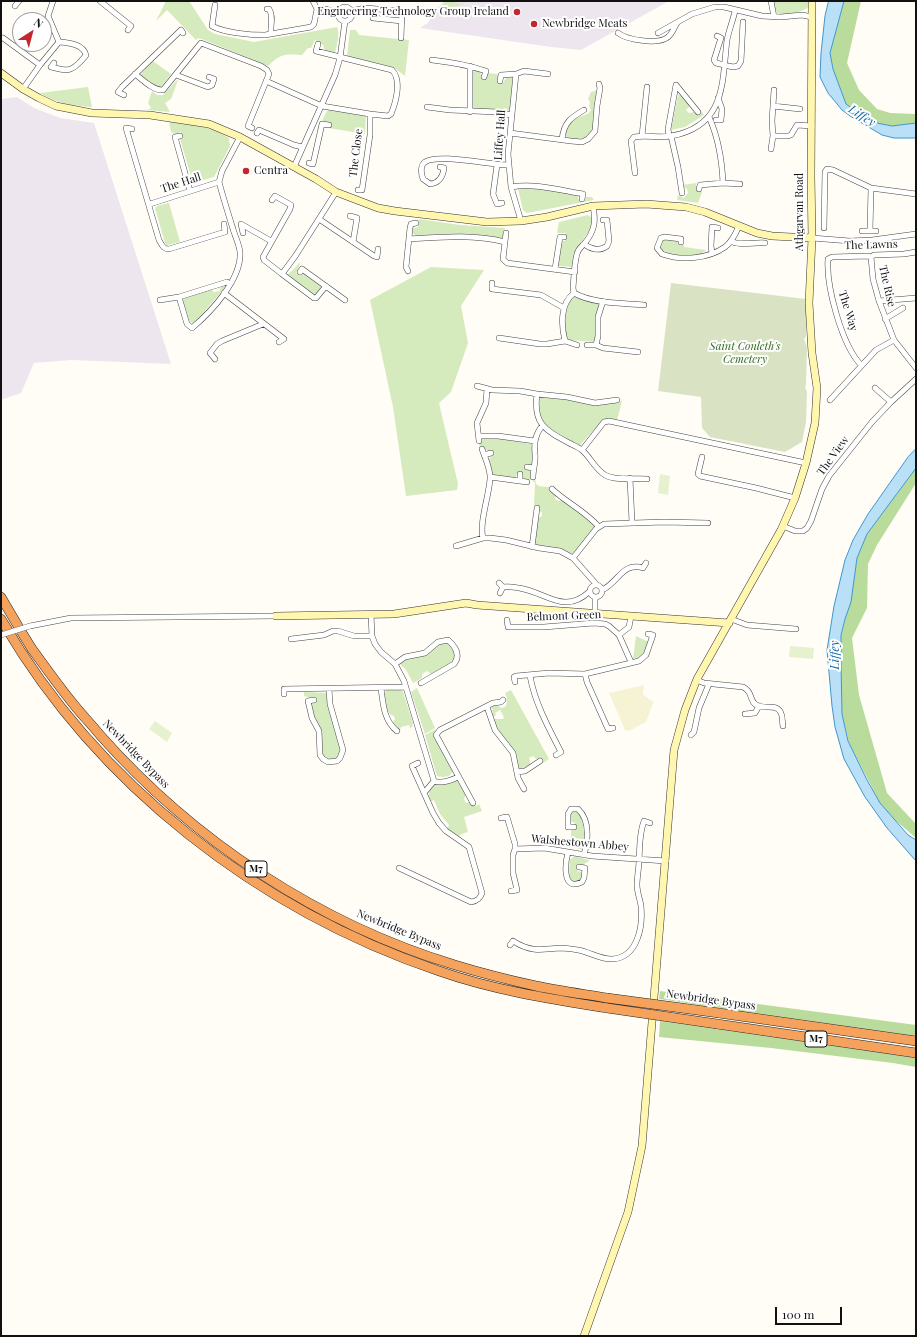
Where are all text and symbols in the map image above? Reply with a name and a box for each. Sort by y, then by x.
place label: Engineering Technology Group Ireland [317,5,509,19]
marker: Engineering Technology Group Ireland [512,7,522,17]
north arrow [12,12,52,52]
text: N [31,14,46,31]
place label: Newbridge Meats [542,17,628,31]
marker: Newbridge Meats [529,19,539,29]
water label: Liffey [846,102,878,130]
street label: Liffey Hall [492,109,508,161]
street label: The Close [346,128,366,178]
place label: Centra [254,164,288,178]
marker: Centra [241,166,251,176]
street label: The Hall [159,170,203,196]
street label: Athgarvan Road [793,173,807,251]
street label: The Lawns [844,237,898,253]
street label: The Rise [876,264,898,308]
street label: The Way [836,289,860,333]
park label: Saint Conleth's Cemetery [710,340,780,366]
street label: The View [814,434,852,478]
street label: Belmont Green [526,608,602,624]
water label: Liffey [828,641,842,669]
street label: Newbridge Bypass [100,717,172,791]
street label: Walshestown Abbey [531,832,629,854]
road number: M7 [245,861,267,877]
street label: Newbridge Bypass [355,907,443,953]
street label: Newbridge Bypass [665,987,757,1013]
road number: M7 [805,1031,827,1047]
scale bar [777,1299,844,1325]
text: 100 m [782,1306,814,1322]

